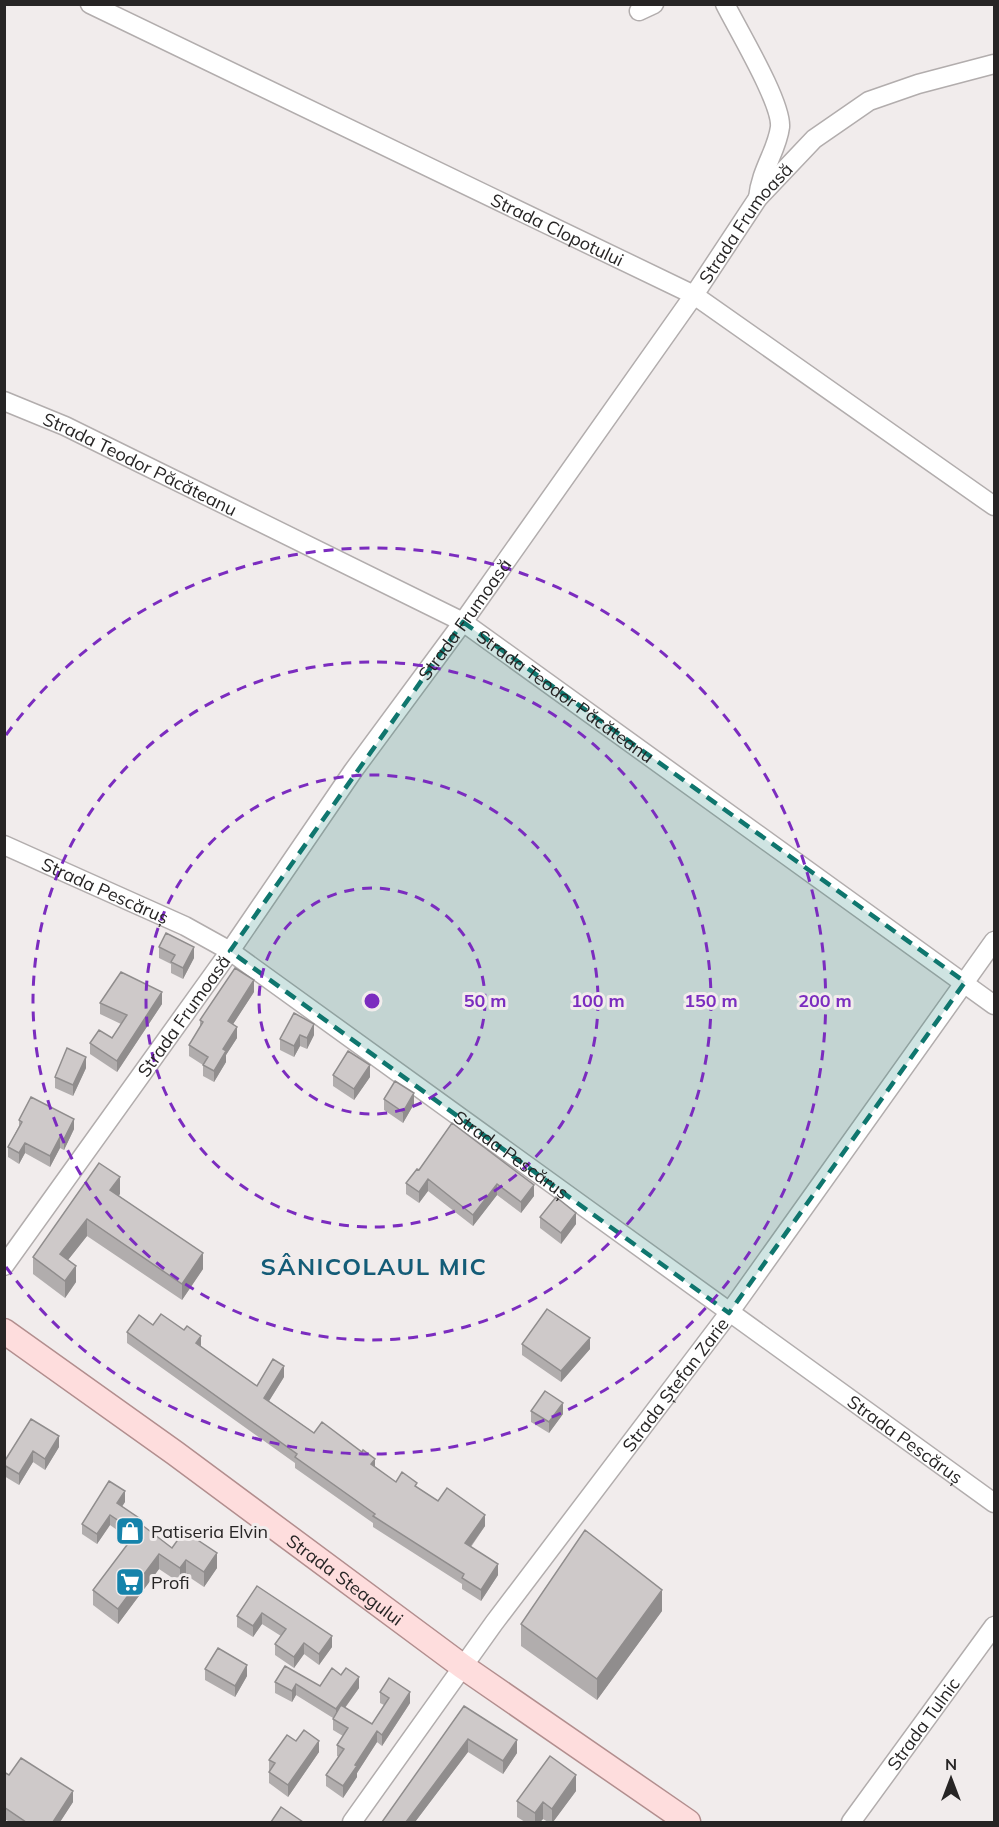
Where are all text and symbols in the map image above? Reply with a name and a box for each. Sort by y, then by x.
street label: Strada Frumoasă [693,158,797,288]
street label: Strada Clopotului [487,188,628,271]
street label: Strada Teodor Păcăteanu [40,407,241,521]
street label: Strada Frumoasă [413,554,516,685]
street label: Strada Teodor Păcăteanu [472,624,659,768]
street label: Strada Pescăruș [38,852,172,929]
street label: Strada Frumoasă [132,950,235,1081]
text: 50 m [464,989,506,1012]
text: 100 m [571,989,625,1012]
text: 150 m [684,989,738,1012]
text: 200 m [798,989,852,1012]
centre of rings [362,991,382,1011]
street label: Strada Pescăruș [449,1105,574,1204]
district label: SÂNICOLAUL MIC [261,1251,487,1281]
street label: Strada Ștefan Zarie [617,1313,733,1456]
street label: Strada Pescăruș [843,1390,968,1488]
shop icon: Patiseria Elvin [114,1515,146,1547]
place label: Patiseria Elvin [151,1520,268,1543]
street label: Strada Steagului [282,1529,408,1630]
supermarket icon: Profi [114,1566,146,1598]
place label: Profi [151,1571,189,1594]
street label: Strada Tulnic [881,1673,964,1774]
north arrow [921,1749,981,1809]
text: N [945,1754,957,1774]

